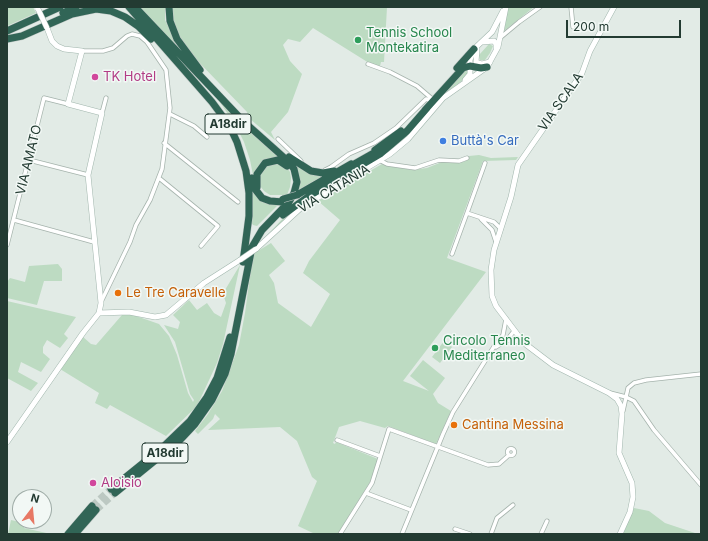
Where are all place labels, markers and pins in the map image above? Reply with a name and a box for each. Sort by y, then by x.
place label: Tennis School Montekatira [366,25,452,56]
marker: Tennis School Montekatira [353,35,363,45]
place label: TK Hotel [103,69,156,85]
marker: TK Hotel [90,72,100,82]
place label: Buttà's Car [451,133,519,149]
marker: Buttà's Car [438,136,448,146]
place label: Le Tre Caravelle [126,285,225,301]
marker: Le Tre Caravelle [113,288,123,298]
place label: Circolo Tennis Mediterraneo [443,333,530,364]
marker: Circolo Tennis Mediterraneo [430,343,440,353]
place label: Cantina Messina [462,417,564,433]
marker: Cantina Messina [449,420,459,430]
place label: Aloisio [101,475,142,491]
marker: Aloisio [88,478,98,488]

